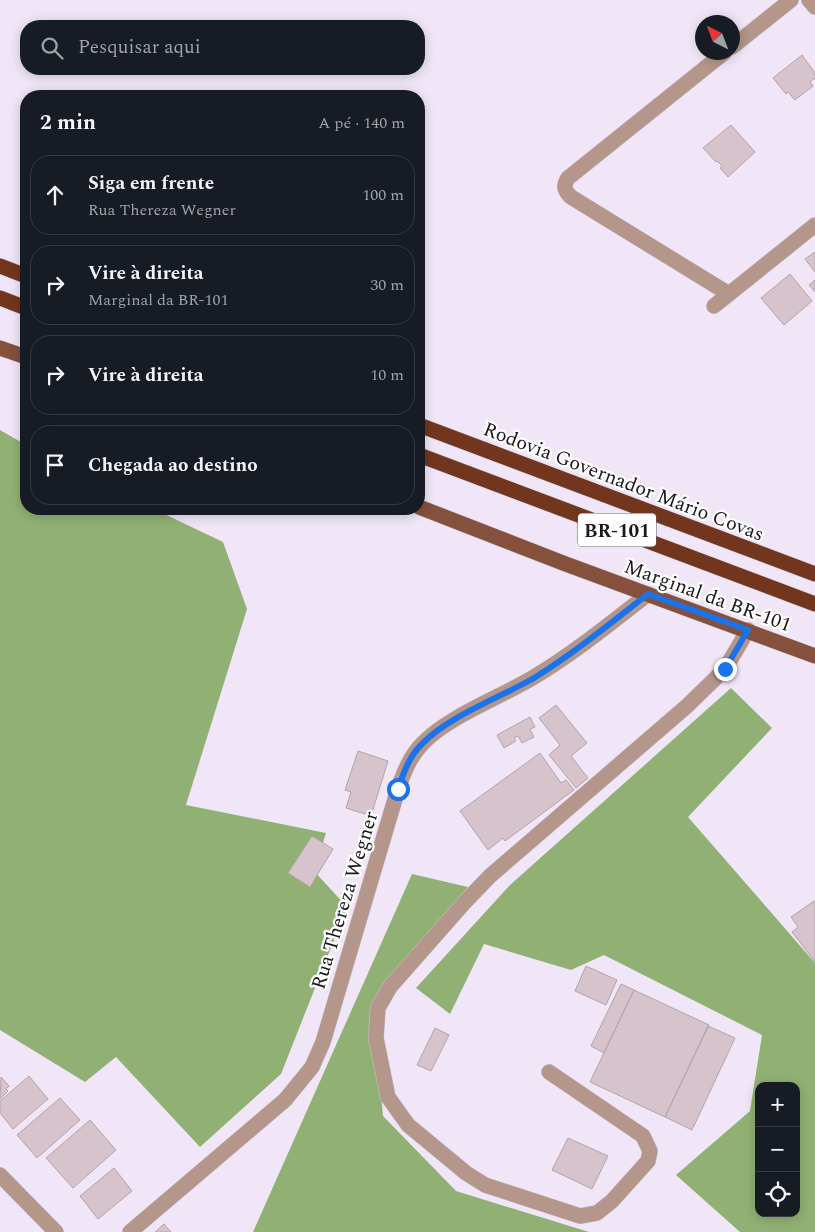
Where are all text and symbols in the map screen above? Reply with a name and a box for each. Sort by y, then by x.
north arrow [695,15,740,60]
search box [20,20,425,75]
text: Pesquisar aqui [78,33,201,62]
icon: search [38,34,66,62]
text: 2 min [40,107,96,139]
text: A pé · 140 m [318,111,405,135]
text: Siga em frente [88,169,214,198]
icon: ahead [41,181,69,209]
text: 100 m [362,183,404,207]
text: Rua Thereza Wegner [88,198,236,222]
text: Vire à direita [88,259,204,288]
icon: right [41,271,69,299]
text: 30 m [370,273,404,297]
text: Marginal da BR-101 [88,288,229,312]
icon: right [41,361,69,389]
text: Vire à direita [88,361,204,390]
text: 10 m [370,363,404,387]
street label: Rodovia Governador Mário Covas [479,414,768,549]
icon: arrive [41,451,69,479]
text: Chegada ao destino [88,451,258,480]
road number: BR-101 [578,514,656,546]
street label: Marginal da BR-101 [620,552,795,640]
route end [714,658,737,681]
route start [387,778,410,801]
street label: Rua Thereza Wegner [304,807,386,993]
map controls [755,1082,800,1217]
button: + [755,1082,800,1127]
button: − [755,1127,800,1172]
button: locate [755,1172,800,1217]

